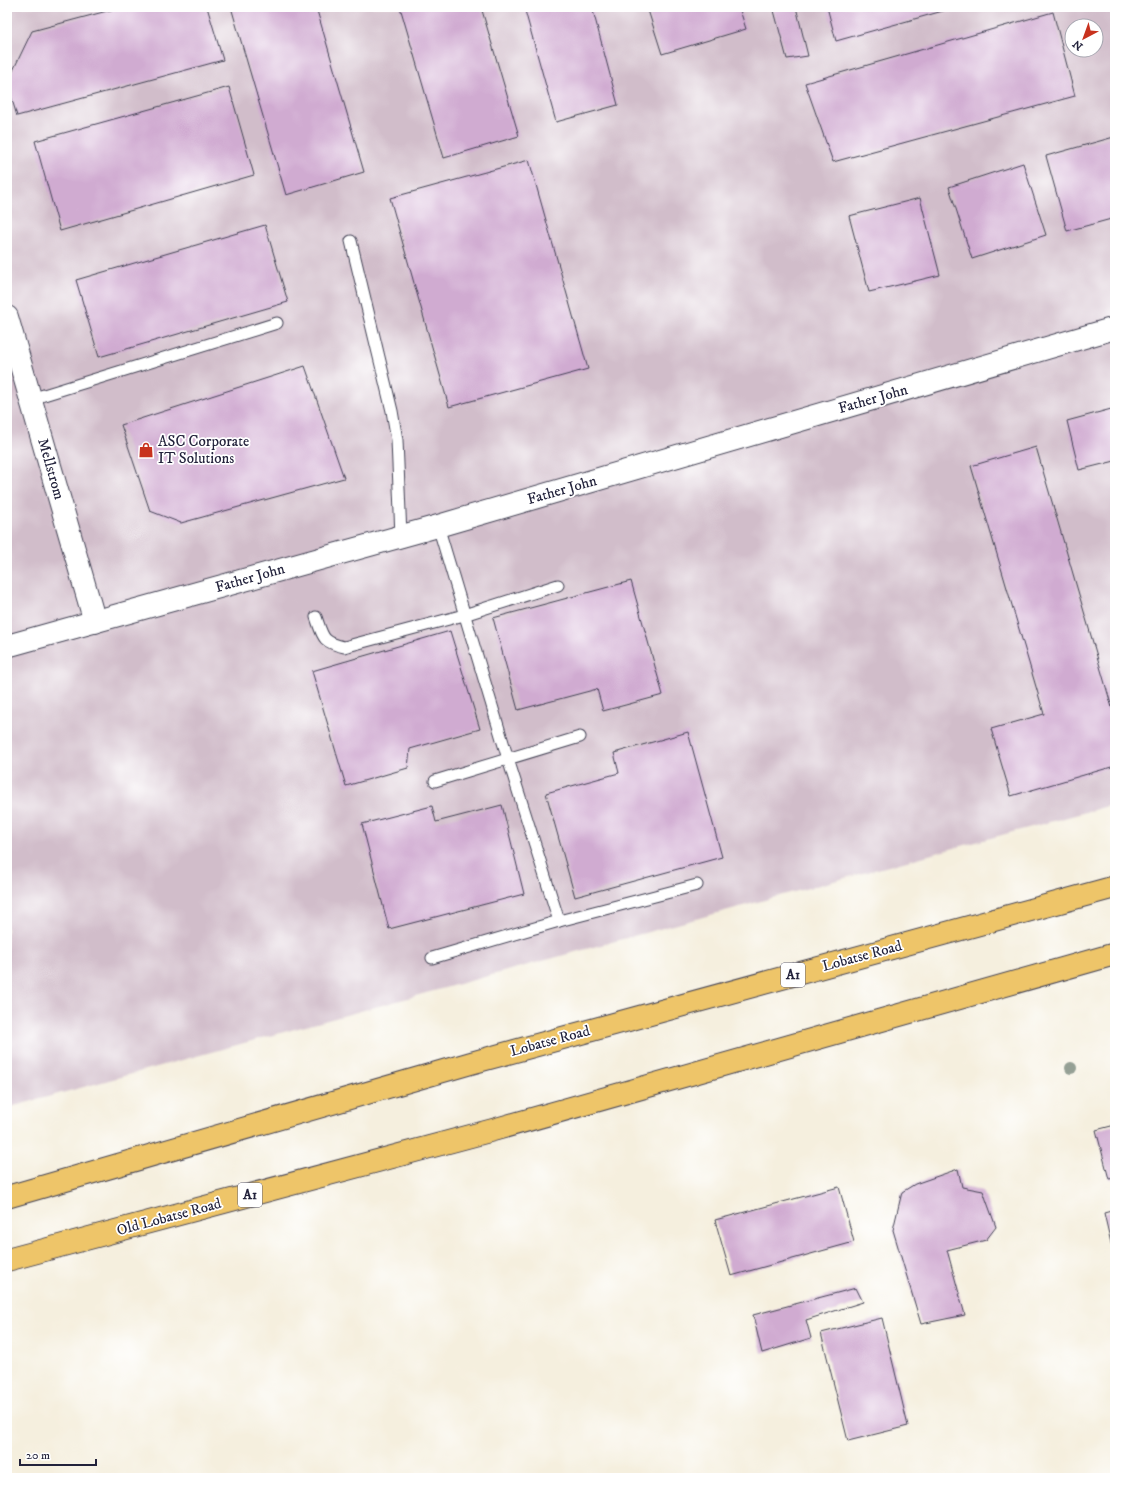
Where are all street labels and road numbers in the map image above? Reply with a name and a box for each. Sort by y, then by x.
street label: Father John [836,380,910,418]
street label: Mellstrom [33,436,69,502]
street label: Father John [525,471,599,509]
street label: Father John [213,559,287,597]
street label: Lobatse Road [820,936,904,976]
road number: A1 [781,963,805,987]
street label: Lobatse Road [508,1021,592,1061]
road number: A1 [238,1183,262,1207]
street label: Old Lobatse Road [115,1194,224,1240]

